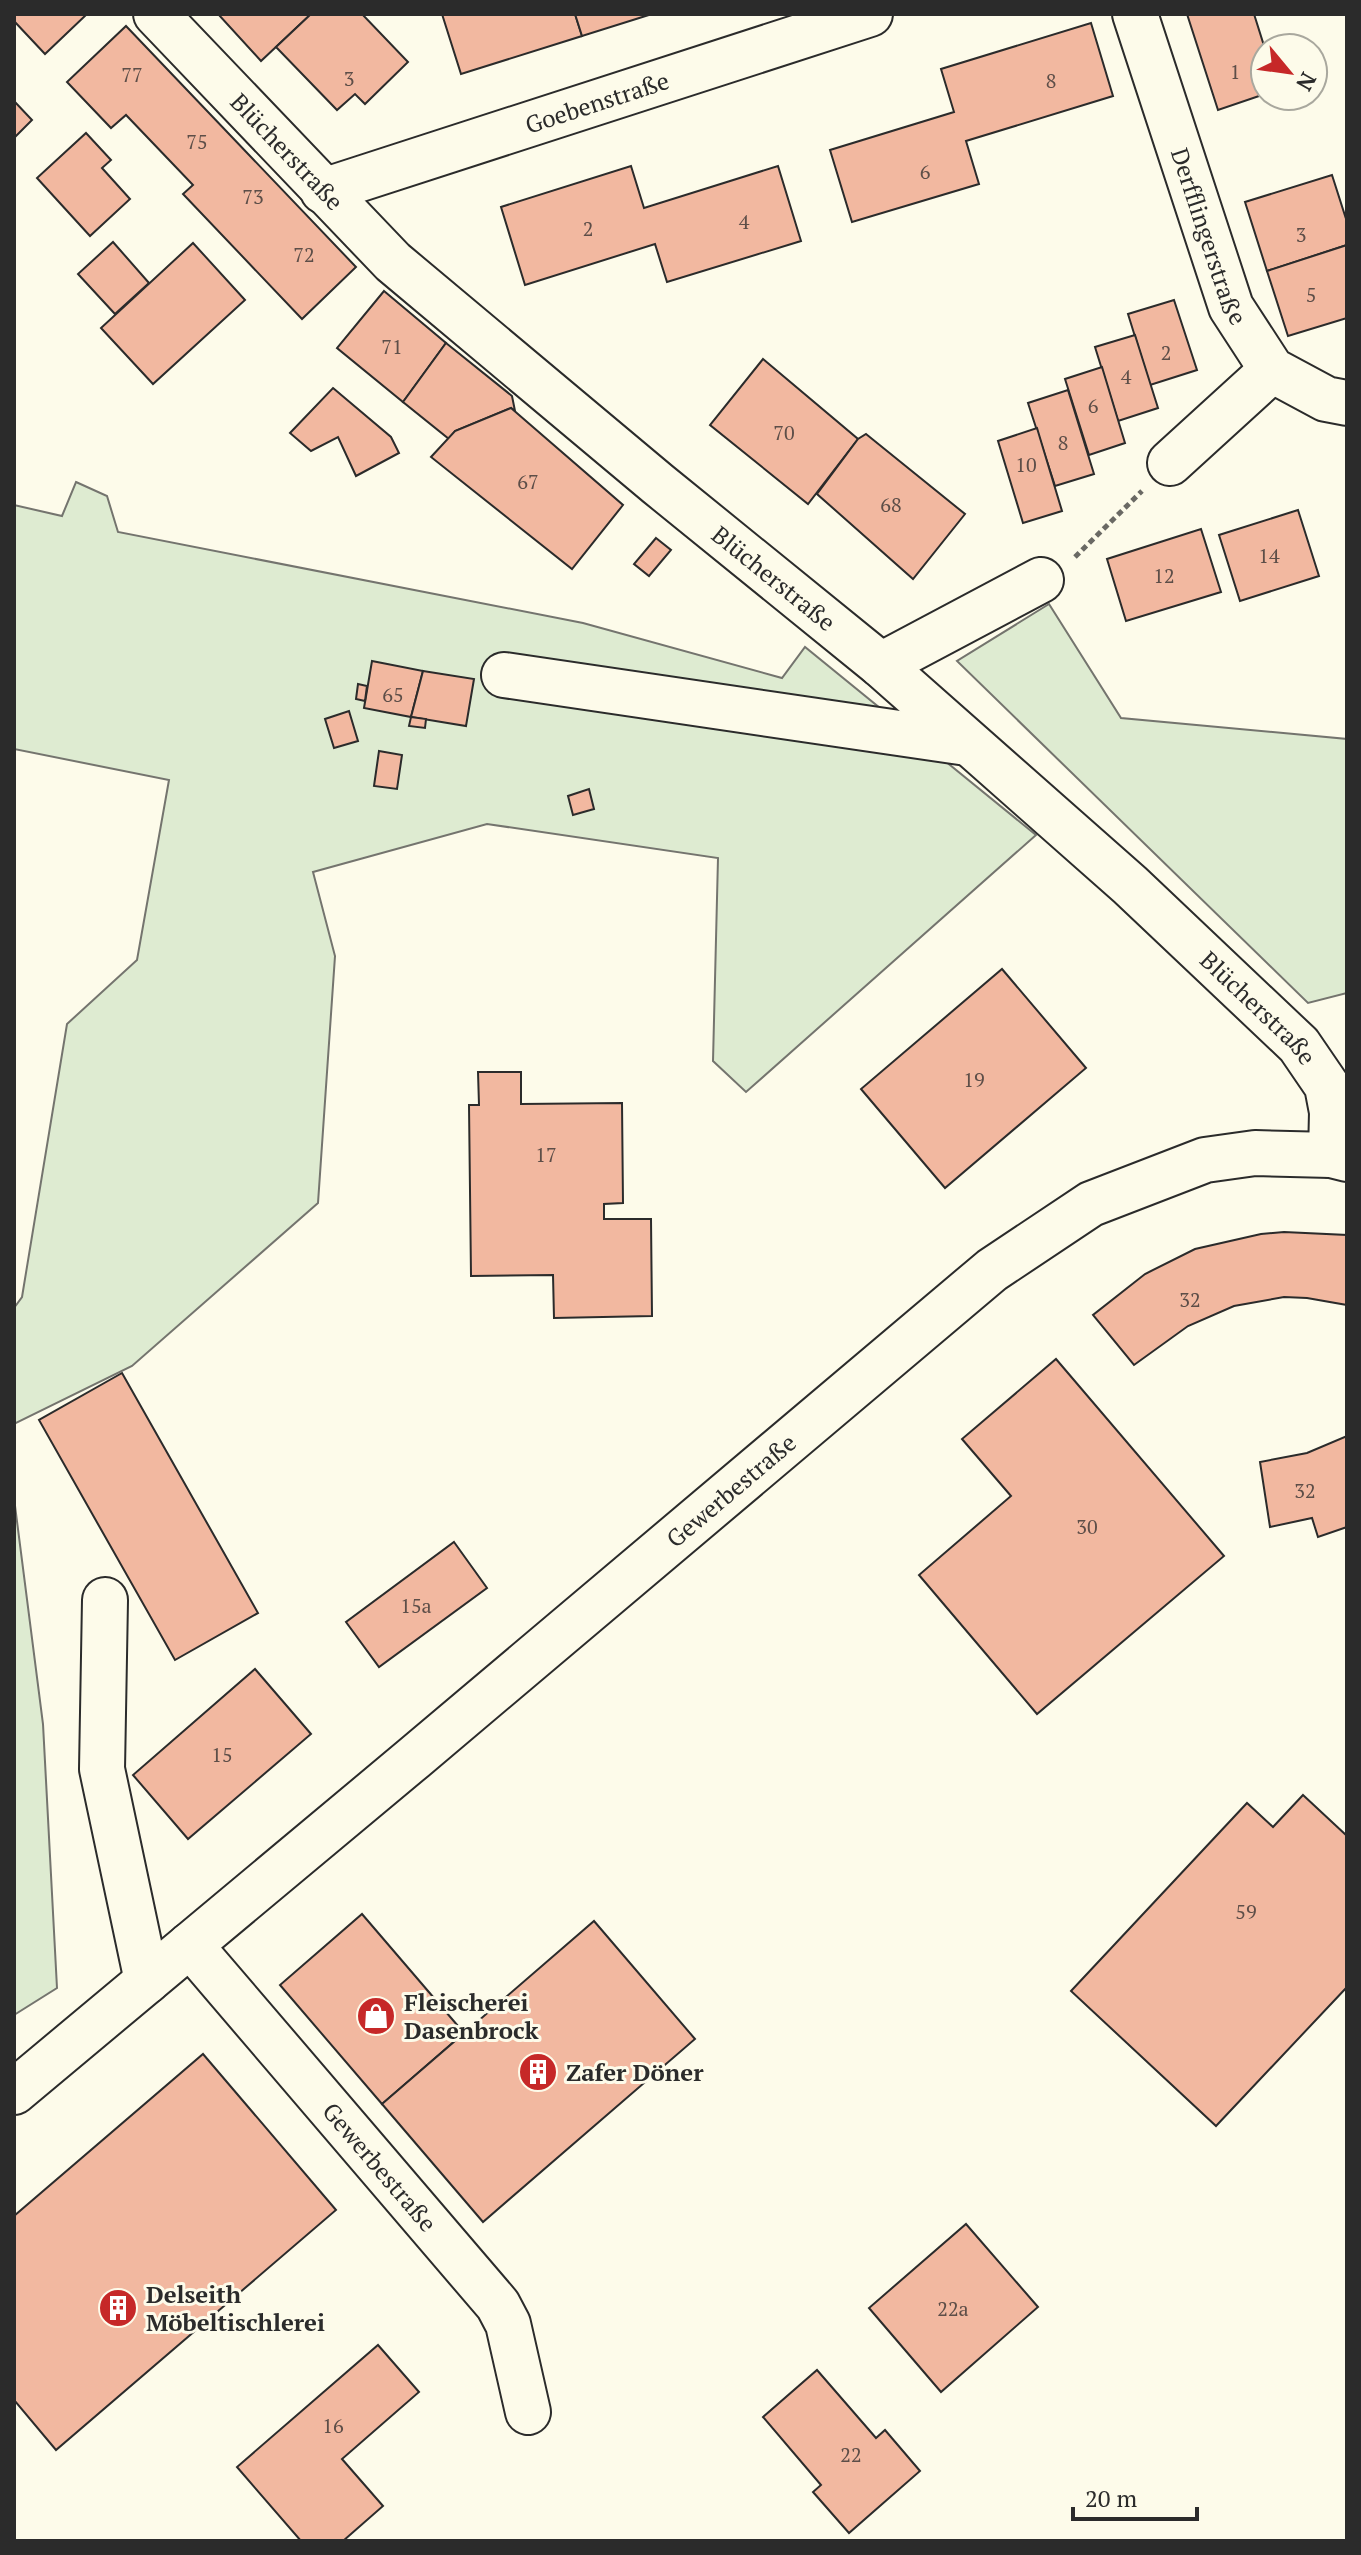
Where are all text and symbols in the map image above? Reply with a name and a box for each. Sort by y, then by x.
north arrow [1249,32,1329,112]
house number: 1 [1230,58,1240,85]
house number: 77 [121,61,143,88]
street label: Goebenstraße [521,64,673,141]
house number: 3 [344,65,354,92]
house number: 8 [1046,67,1056,94]
text: N [1290,68,1324,97]
street label: Blücherstraße [224,86,351,217]
house number: 75 [186,128,208,155]
street label: Derfflingerstraße [1164,144,1254,331]
house number: 6 [920,158,931,185]
house number: 73 [242,183,264,210]
house number: 4 [739,208,750,235]
house number: 2 [583,215,593,242]
house number: 3 [1296,221,1306,248]
house number: 72 [293,241,315,268]
house number: 5 [1306,281,1316,308]
house number: 71 [381,333,403,360]
house number: 2 [1161,339,1171,366]
house number: 4 [1121,363,1132,390]
house number: 6 [1088,392,1099,419]
house number: 70 [773,419,795,446]
house number: 8 [1058,429,1068,456]
house number: 10 [1015,451,1037,478]
house number: 67 [517,468,539,495]
house number: 68 [880,491,902,518]
street label: Blücherstraße [705,518,842,638]
house number: 14 [1258,542,1280,569]
house number: 12 [1153,562,1175,589]
house number: 65 [382,681,404,708]
street label: Blücherstraße [1193,944,1324,1071]
house number: 19 [963,1066,985,1093]
house number: 17 [535,1141,557,1168]
house number: 32 [1179,1286,1201,1313]
street label: Gewerbestraße [659,1426,803,1554]
house number: 32 [1294,1477,1316,1504]
house number: 30 [1076,1513,1098,1540]
house number: 15a [400,1592,432,1619]
house number: 15 [211,1741,233,1768]
house number: 59 [1235,1898,1257,1925]
place label: Fleischerei Dasenbrock [404,1986,539,2046]
shop icon: Fleischerei Dasenbrock [355,1995,397,2037]
building icon: Zafer Döner [517,2051,559,2093]
place label: Zafer Döner [566,2056,704,2088]
street label: Gewerbestraße [316,2096,444,2238]
place label: Delseith Möbeltischlerei [146,2278,325,2338]
building icon: Delseith Möbeltischlerei [97,2287,139,2329]
house number: 22a [937,2295,969,2322]
house number: 16 [322,2412,344,2439]
house number: 22 [840,2441,862,2468]
scale bar [1073,2471,1197,2521]
text: 20 m [1085,2482,1137,2514]

